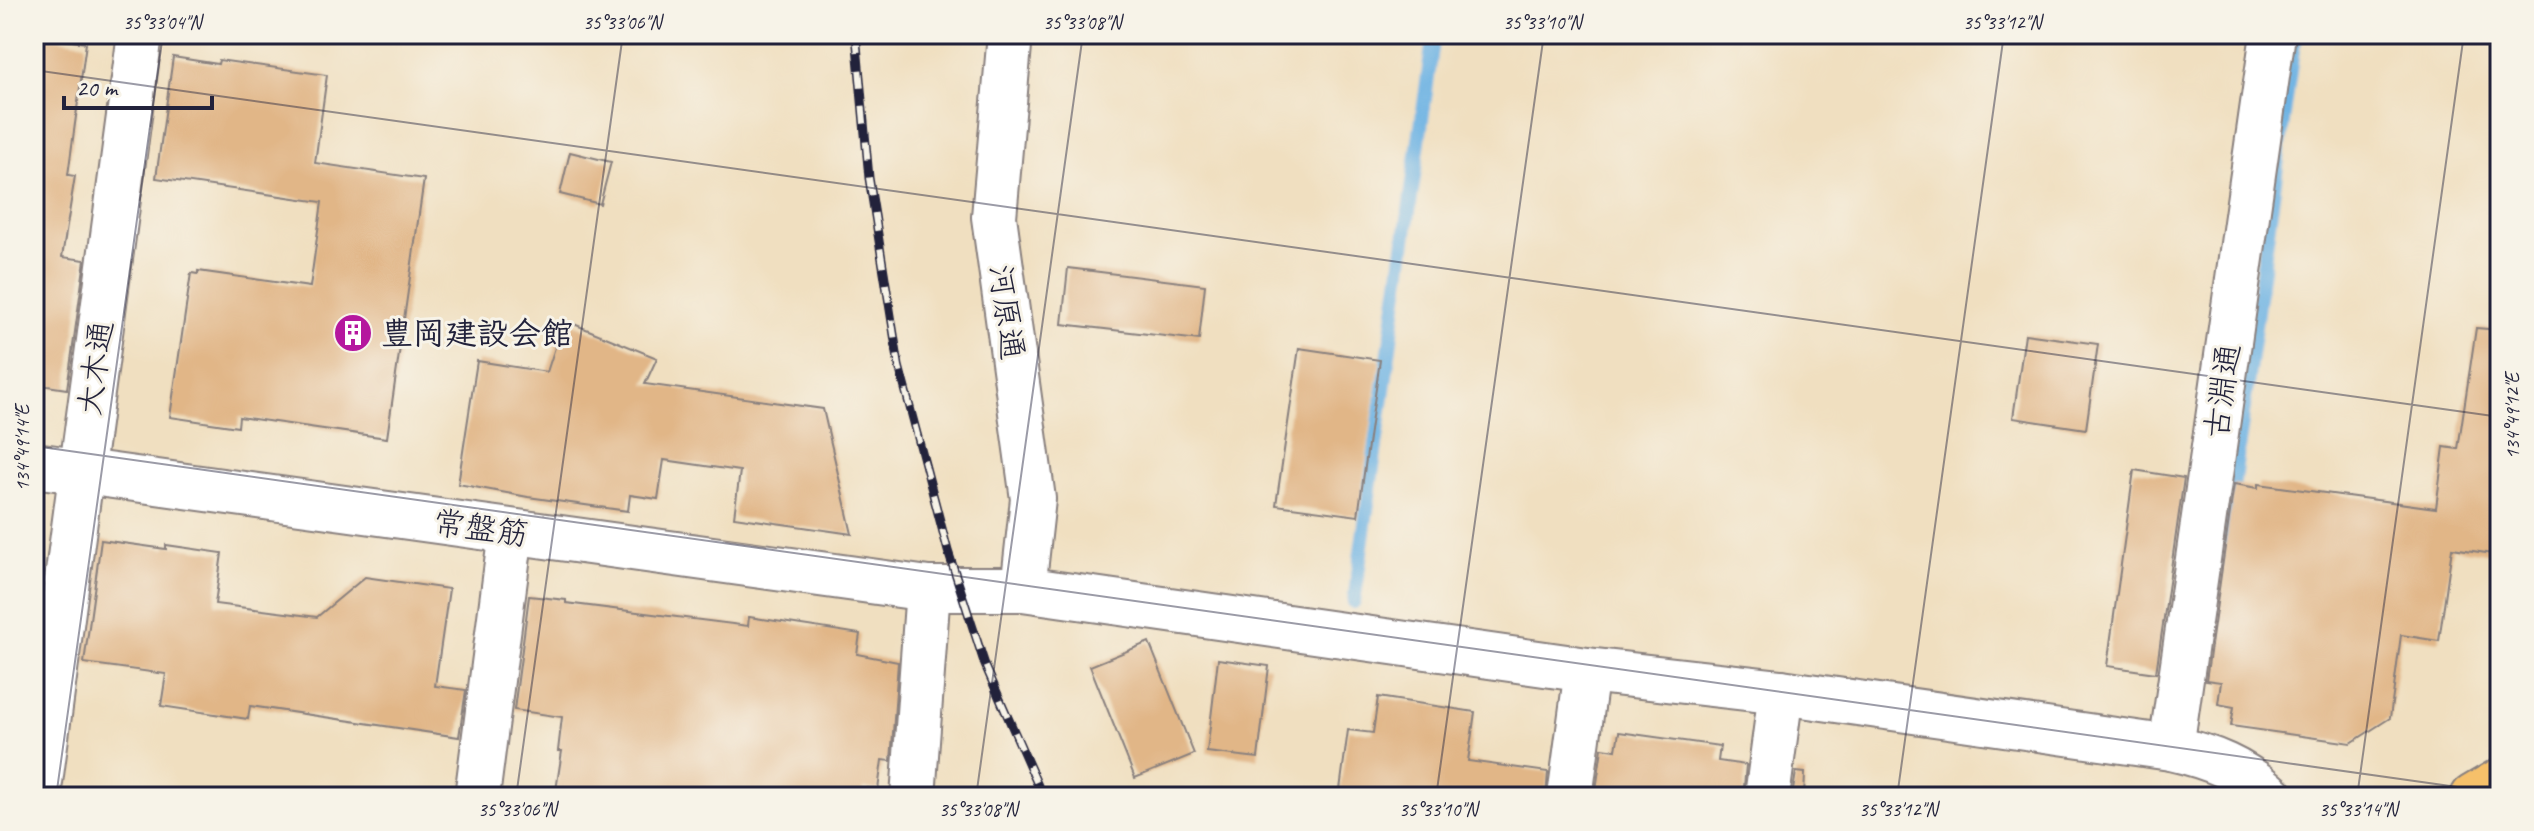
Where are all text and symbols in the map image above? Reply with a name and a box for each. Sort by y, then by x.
text: 35°33'04"N [123,10,204,35]
text: 35°33'06"N [583,10,664,35]
text: 35°33'08"N [1043,10,1124,35]
text: 35°33'10"N [1503,10,1584,35]
text: 35°33'12"N [1963,10,2044,35]
scale bar [64,60,212,110]
text: 20 m [76,73,119,103]
street label: 河原通 [980,262,1033,362]
building icon: 豊岡建設会館 [332,312,374,354]
place label: 豊岡建設会館 [381,313,573,354]
street label: 大木通 [69,318,122,418]
street label: 古淵通 [2196,341,2249,441]
text: 134°49'12"E [2500,370,2525,459]
text: 134°49'14"E [10,402,35,491]
street label: 常盤筋 [431,502,531,555]
text: 35°33'06"N [478,797,559,822]
text: 35°33'08"N [939,797,1020,822]
text: 35°33'10"N [1399,797,1480,822]
text: 35°33'12"N [1859,797,1940,822]
text: 35°33'14"N [2319,797,2400,822]

